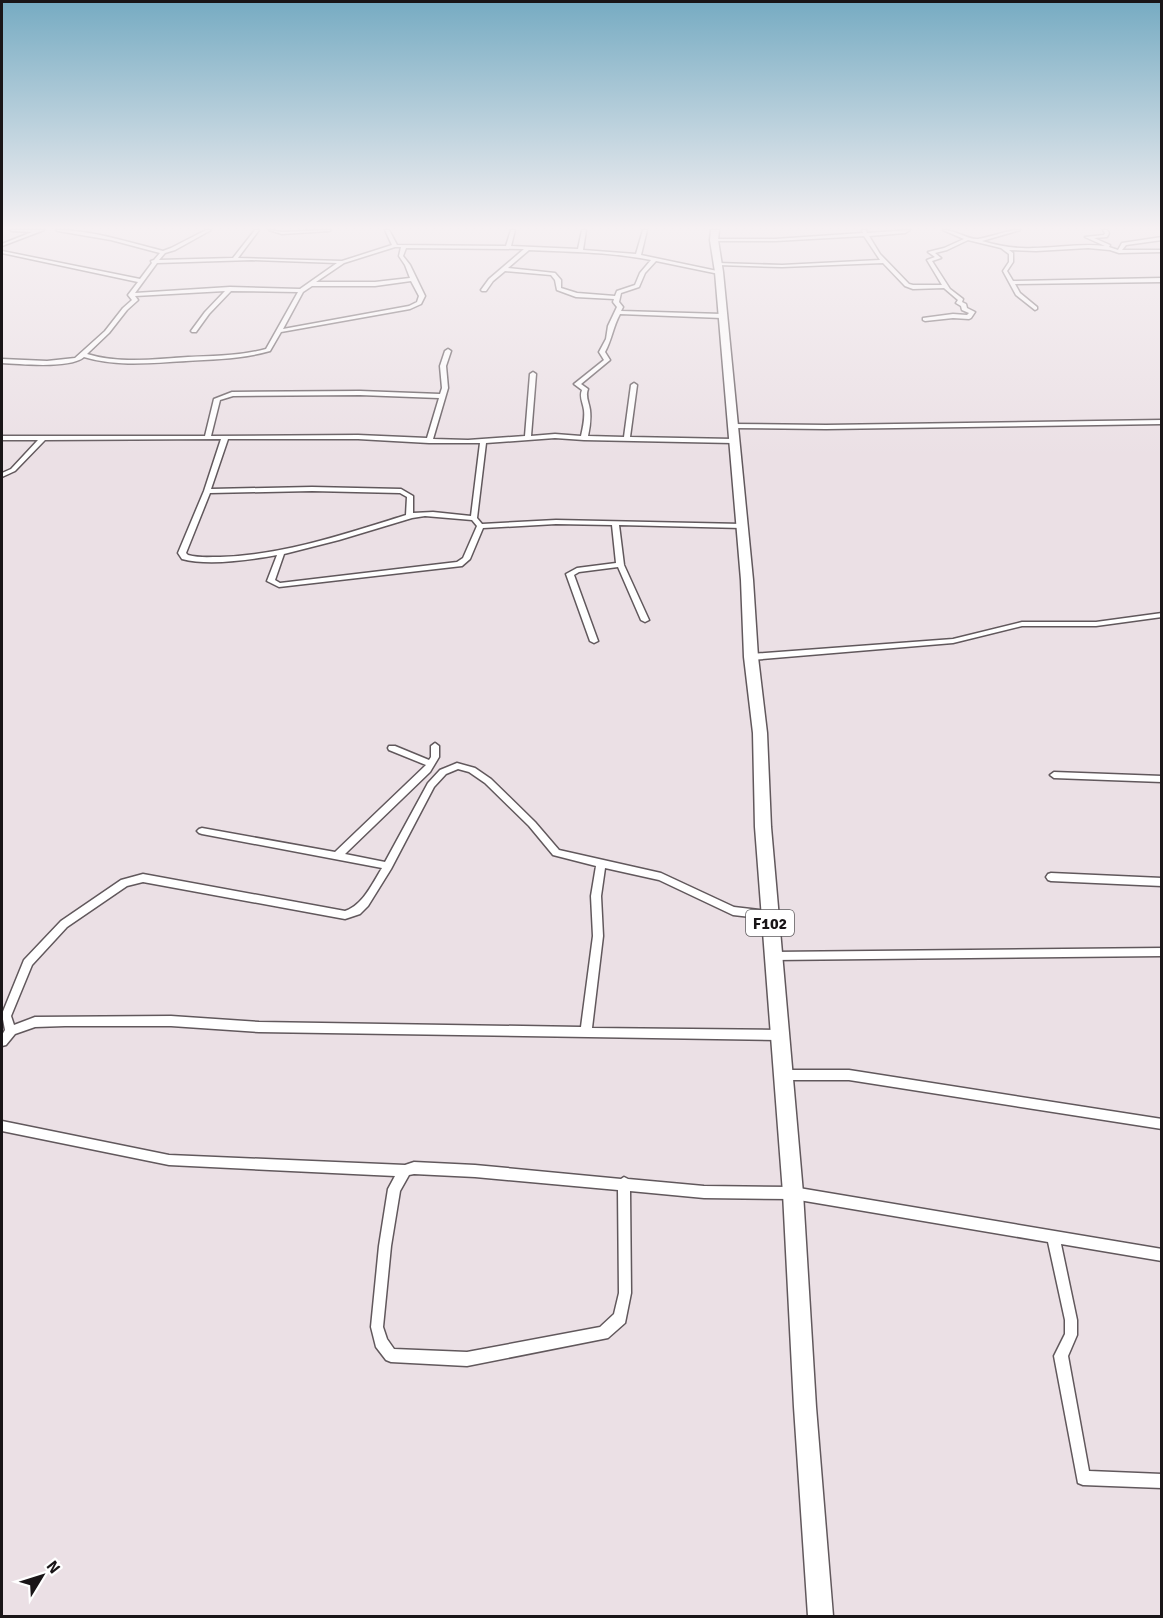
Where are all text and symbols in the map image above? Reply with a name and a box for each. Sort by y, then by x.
road number: F102 [746,910,794,936]
north arrow [12,1546,72,1606]
text: N [42,1557,64,1578]

